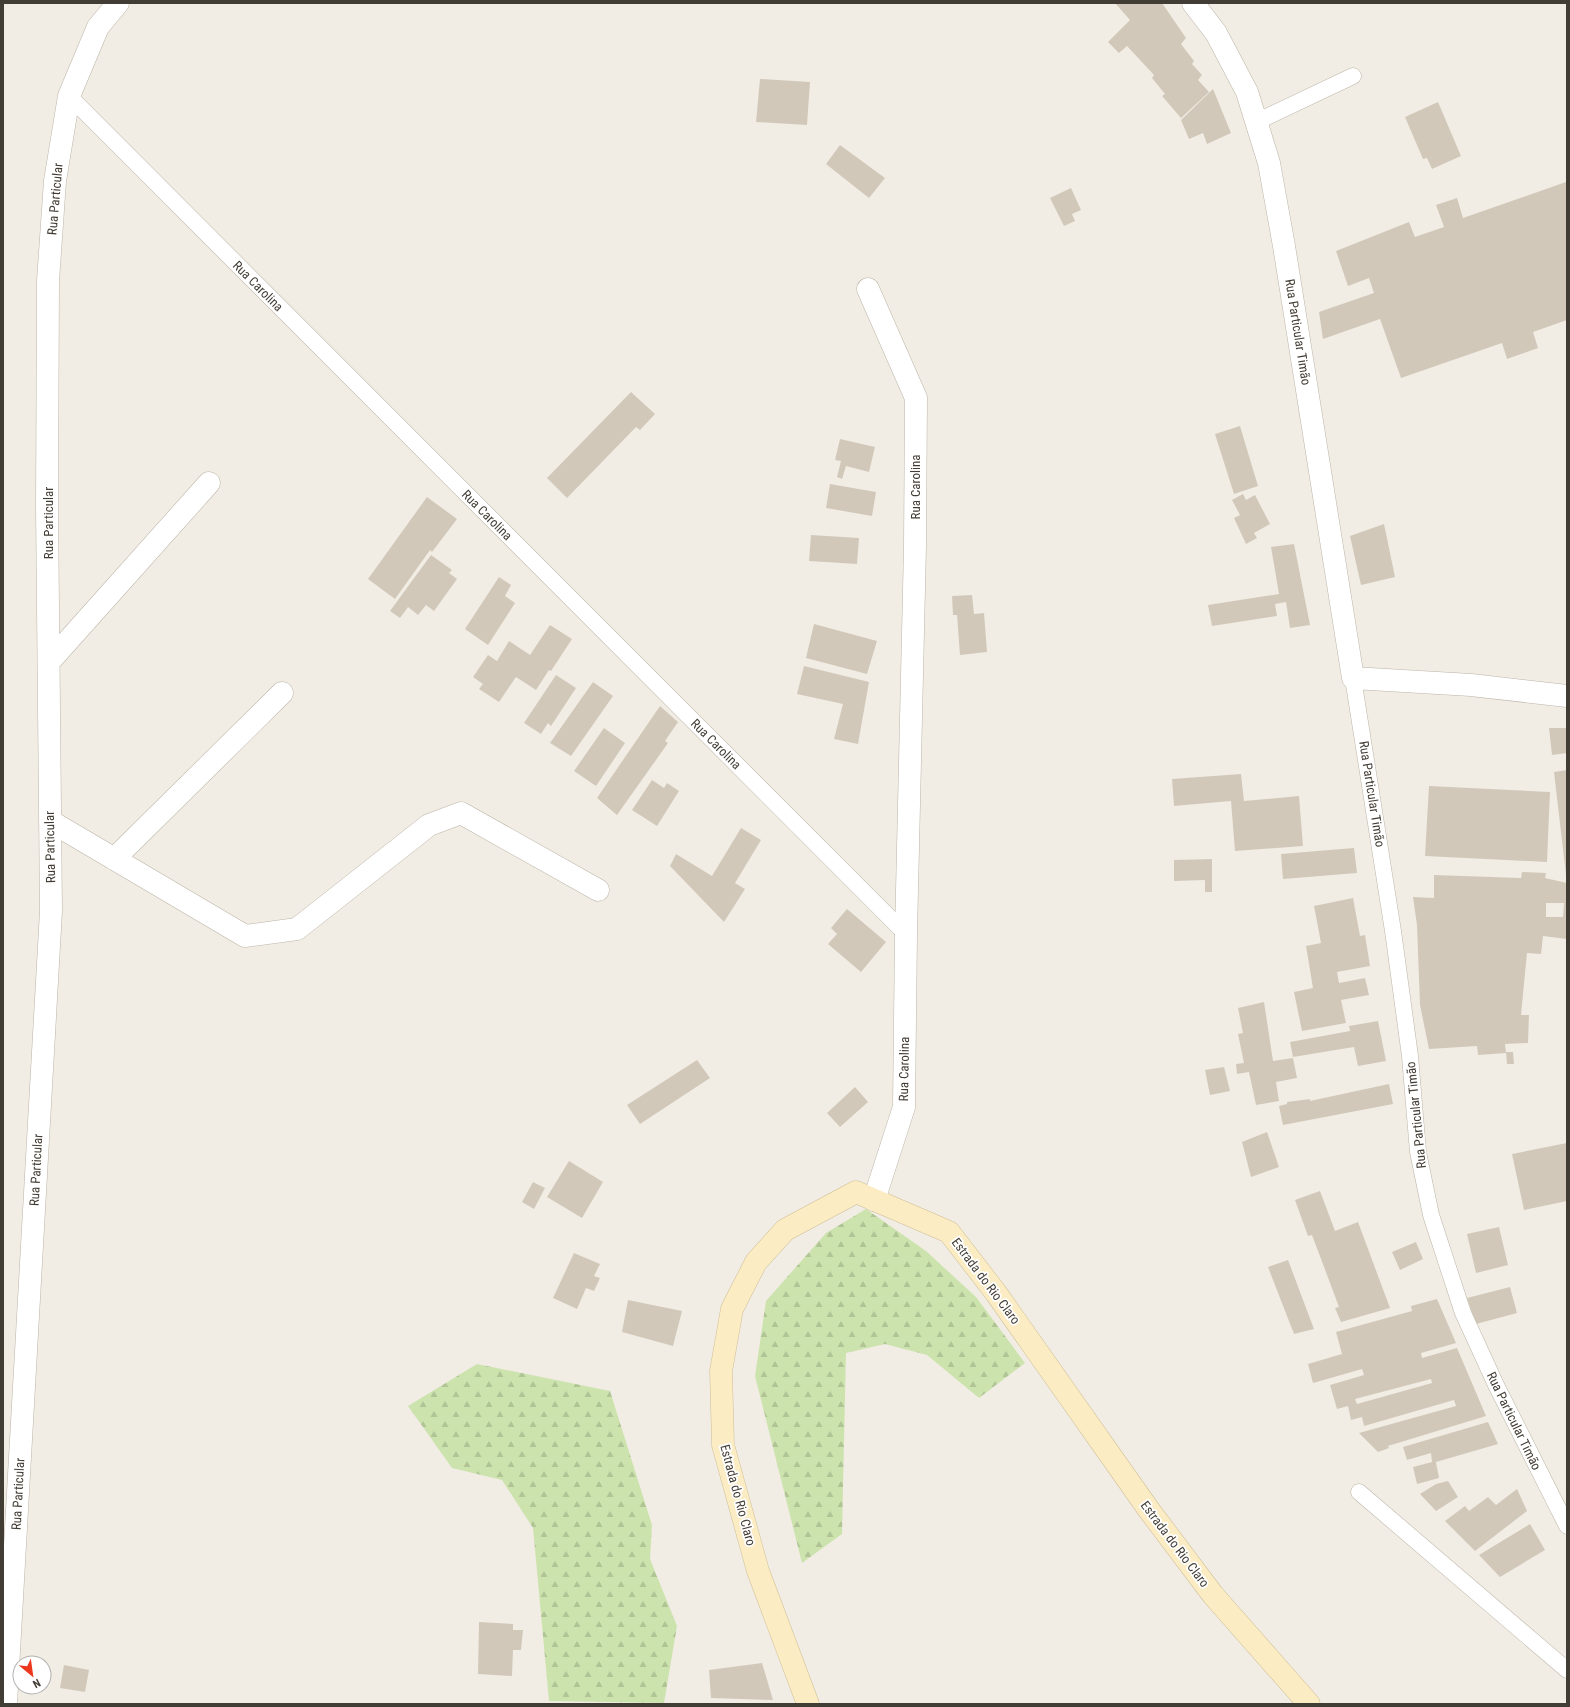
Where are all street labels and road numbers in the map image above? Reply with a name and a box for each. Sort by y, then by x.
street label: Rua Particular [44,162,66,236]
street label: Rua Carolina [230,258,286,314]
street label: Rua Particular Timão [1282,278,1314,386]
street label: Rua Carolina [908,455,923,519]
street label: Rua Particular [41,487,56,559]
street label: Rua Carolina [459,487,515,543]
street label: Rua Carolina [688,716,744,772]
street label: Rua Particular Timão [1356,740,1388,848]
street label: Rua Particular [42,811,58,883]
street label: Rua Carolina [896,1036,912,1102]
street label: Rua Particular Timão [1403,1061,1429,1169]
street label: Rua Particular [27,1133,45,1207]
street label: Estrada do Rio Claro [949,1235,1023,1327]
street label: Rua Particular Timão [1484,1369,1544,1473]
street label: Estrada do Rio Claro [717,1443,759,1547]
street label: Rua Particular [9,1457,27,1531]
street label: Estrada do Rio Claro [1138,1498,1212,1590]

